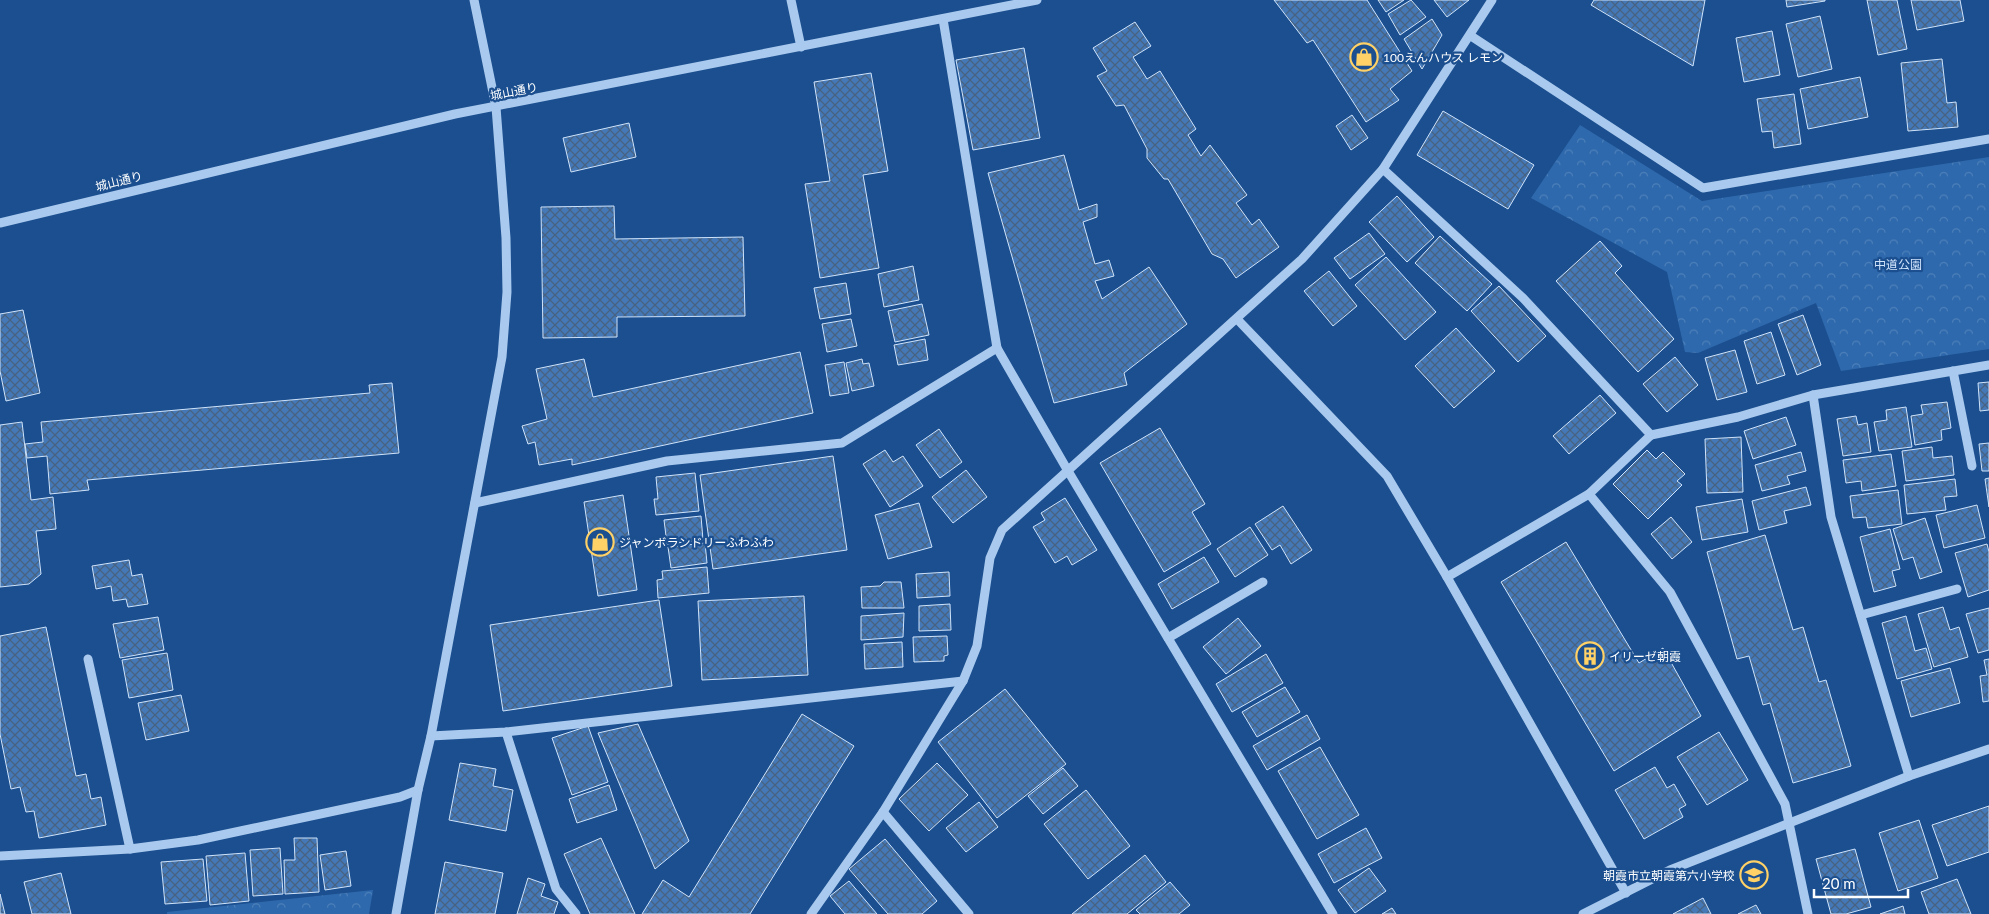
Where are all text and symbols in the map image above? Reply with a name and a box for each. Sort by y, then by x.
shop icon: 100えんハウス レモン [1349,42,1379,72]
place label: 100えんハウス レモン [1383,50,1503,65]
street label: 城山通り [489,79,539,103]
street label: 城山通り [94,168,144,194]
park label: 中道公園 [1874,257,1922,272]
shop icon: ジャンボランドリーふわふわ [585,527,615,557]
place label: ジャンボランドリーふわふわ [619,535,774,550]
building icon: イリーゼ朝霞 [1575,641,1605,671]
place label: イリーゼ朝霞 [1609,649,1681,664]
school or university icon: 朝霞市立朝霞第六小学校 [1739,860,1769,890]
scale bar [1814,866,1908,898]
place label: 朝霞市立朝霞第六小学校 [1603,868,1735,883]
text: 20 m [1822,874,1856,892]

